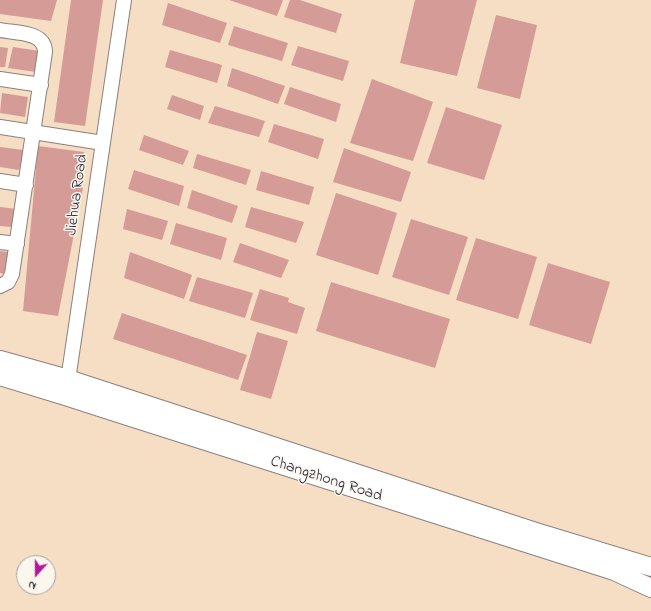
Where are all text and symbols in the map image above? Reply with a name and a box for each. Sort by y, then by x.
street label: Jiehua Road [63,153,93,237]
street label: Changzhong Road [268,453,384,507]
north arrow [16,555,56,595]
text: N [26,576,38,594]

